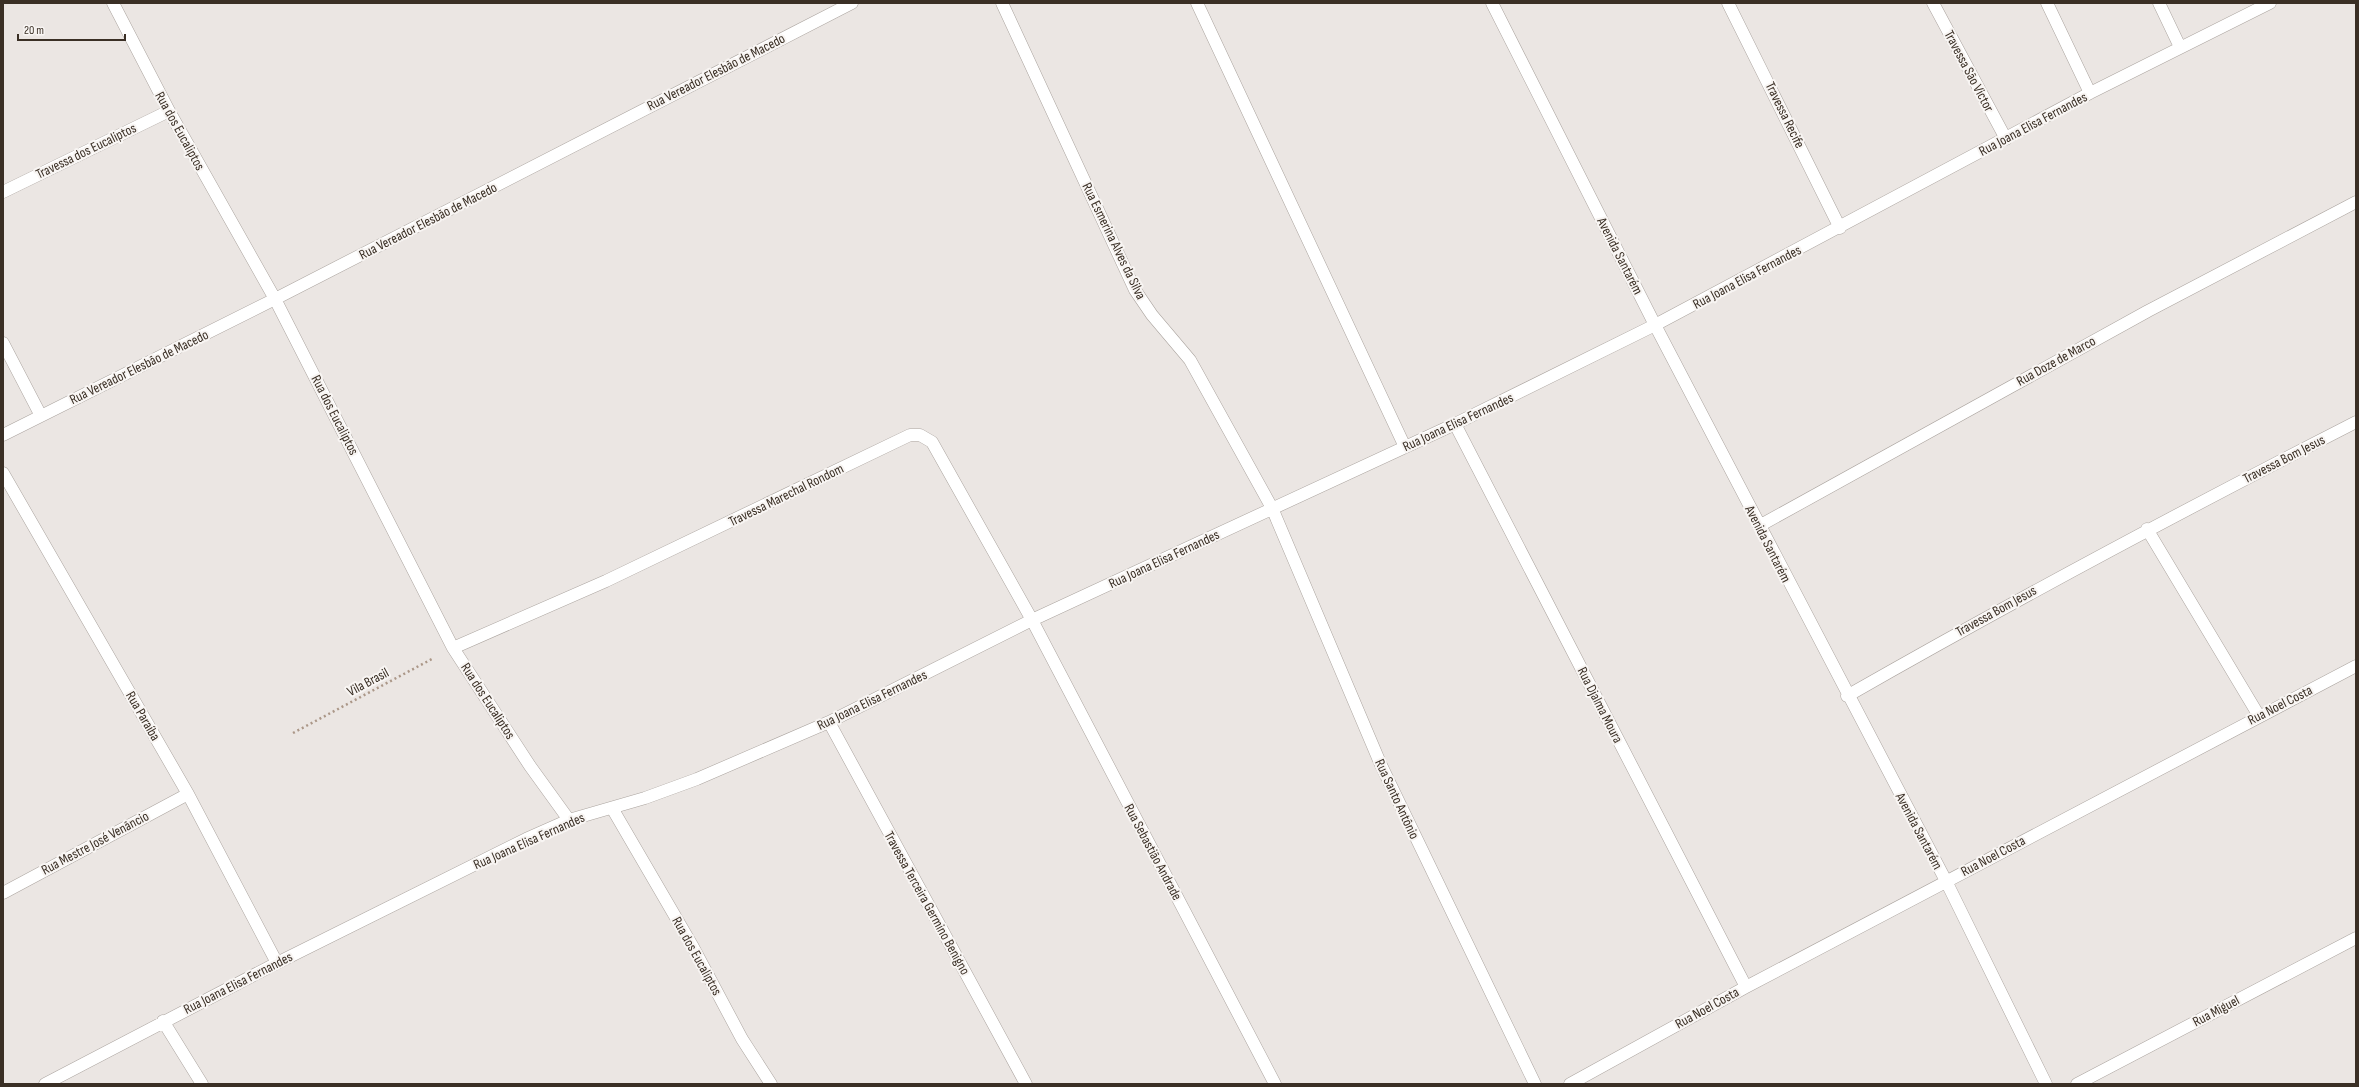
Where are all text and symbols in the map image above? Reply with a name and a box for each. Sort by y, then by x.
scale bar [18,16,125,42]
text: 20 m [24,23,44,38]
street label: Travessa São Victor [1940,27,1998,115]
street label: Rua Vereador Elesbão de Macedo [644,30,788,114]
street label: Travessa Recife [1762,79,1808,151]
street label: Rua Joana Elisa Fernandes [1976,88,2090,160]
street label: Rua dos Eucaliptos [151,89,209,173]
street label: Travessa dos Eucaliptos [33,119,139,183]
street label: Rua Vereador Elesbão de Macedo [356,179,500,263]
street label: Rua Esmerina Alves da Silva [1078,180,1150,302]
street label: Avenida Santarém [1593,214,1647,297]
street label: Rua Joana Elisa Fernandes [1690,241,1804,313]
street label: Rua Vereador Elesbão de Macedo [67,326,211,408]
street label: Rua Doze de Marco [2013,332,2099,390]
street label: Rua dos Eucaliptos [308,372,362,458]
street label: Rua Joana Elisa Fernandes [1400,389,1516,455]
street label: Travessa Bom Jesus [2240,431,2328,487]
street label: Travessa Marechal Rondom [726,460,846,530]
street label: Avenida Santarém [1741,502,1795,585]
street label: Rua Joana Elisa Fernandes [1106,526,1222,592]
street label: Travessa Bom Jesus [1953,582,2039,640]
street label: Rua dos Eucaliptos [457,660,519,742]
street label: Vila Brasil [344,664,392,700]
street label: Rua Djalma Moura [1574,664,1626,746]
street label: Rua Joana Elisa Fernandes [814,666,930,734]
street label: Rua Noel Costa [2245,681,2315,729]
street label: Rua Paraíba [122,688,164,744]
street label: Rua Santo Antônio [1371,756,1423,842]
street label: Avenida Santarém [1891,789,1946,872]
street label: Rua Sebastião Andrade [1120,801,1186,903]
street label: Rua Mestre José Venâncio [38,807,152,879]
street label: Rua Joana Elisa Fernandes [471,809,587,873]
street label: Travessa Terceira Germino Benigno [880,828,974,978]
street label: Rua Noel Costa [1958,832,2028,880]
street label: Rua dos Eucaliptos [668,914,726,998]
street label: Rua Joana Elisa Fernandes [181,948,295,1018]
street label: Rua Noel Costa [1672,983,1742,1033]
street label: Rua Miguel [2190,992,2242,1030]

